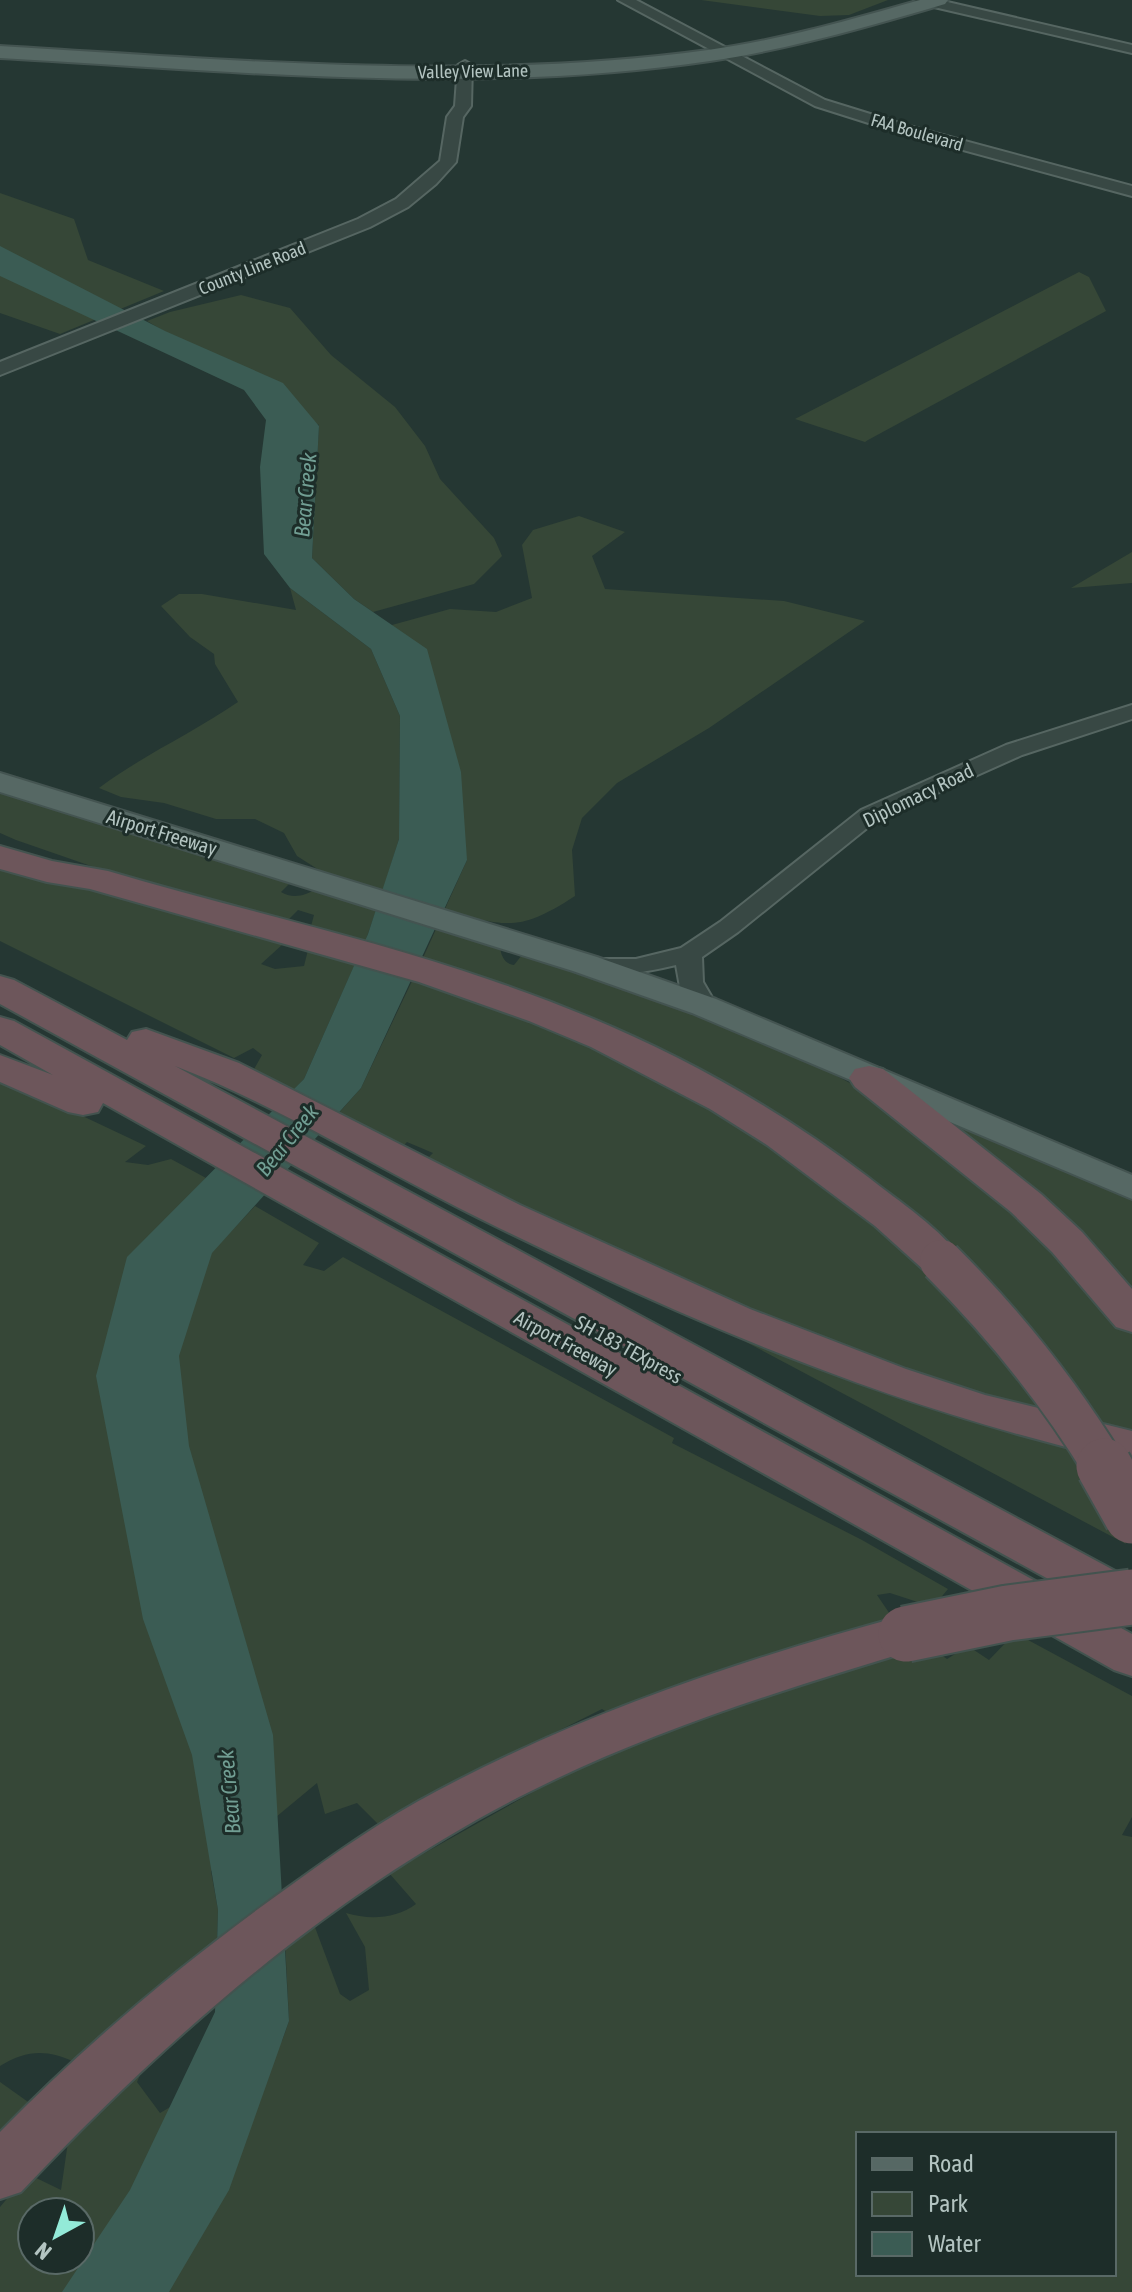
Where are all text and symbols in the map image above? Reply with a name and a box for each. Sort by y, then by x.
street label: Valley View Lane [418,60,528,82]
street label: FAA Boulevard [869,109,965,155]
street label: County Line Road [195,237,309,299]
water label: Bear Creek [288,451,322,538]
street label: Diplomacy Road [859,758,977,832]
street label: Airport Freeway [104,804,220,860]
water label: Bear Creek [250,1099,324,1181]
street label: Airport Freeway [511,1305,621,1381]
street label: SH 183 TEXpress [572,1310,686,1388]
water label: Bear Creek [212,1748,246,1835]
legend [856,2132,1116,2276]
text: Road [928,2150,974,2177]
text: Park [928,2190,969,2217]
north arrow [16,2196,96,2276]
text: Water [928,2230,981,2257]
text: N [30,2237,56,2265]

